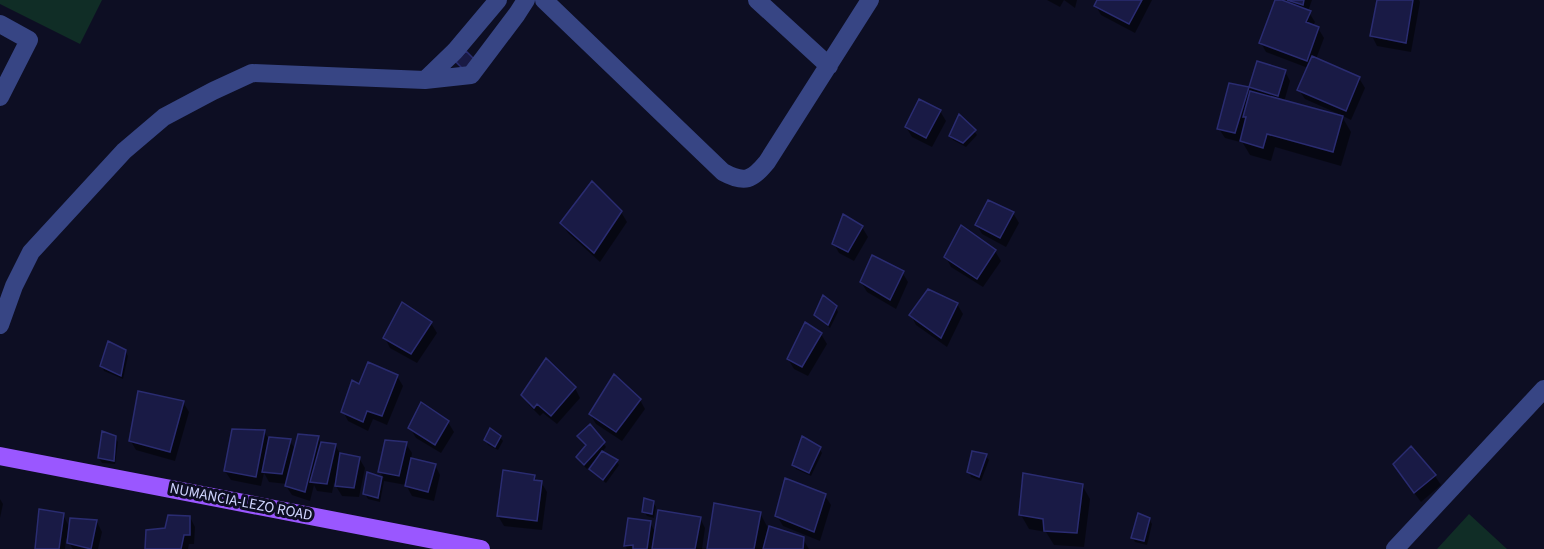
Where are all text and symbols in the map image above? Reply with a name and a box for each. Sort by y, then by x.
street label: NUMANCIA-LEZO ROAD [168,478,314,526]

